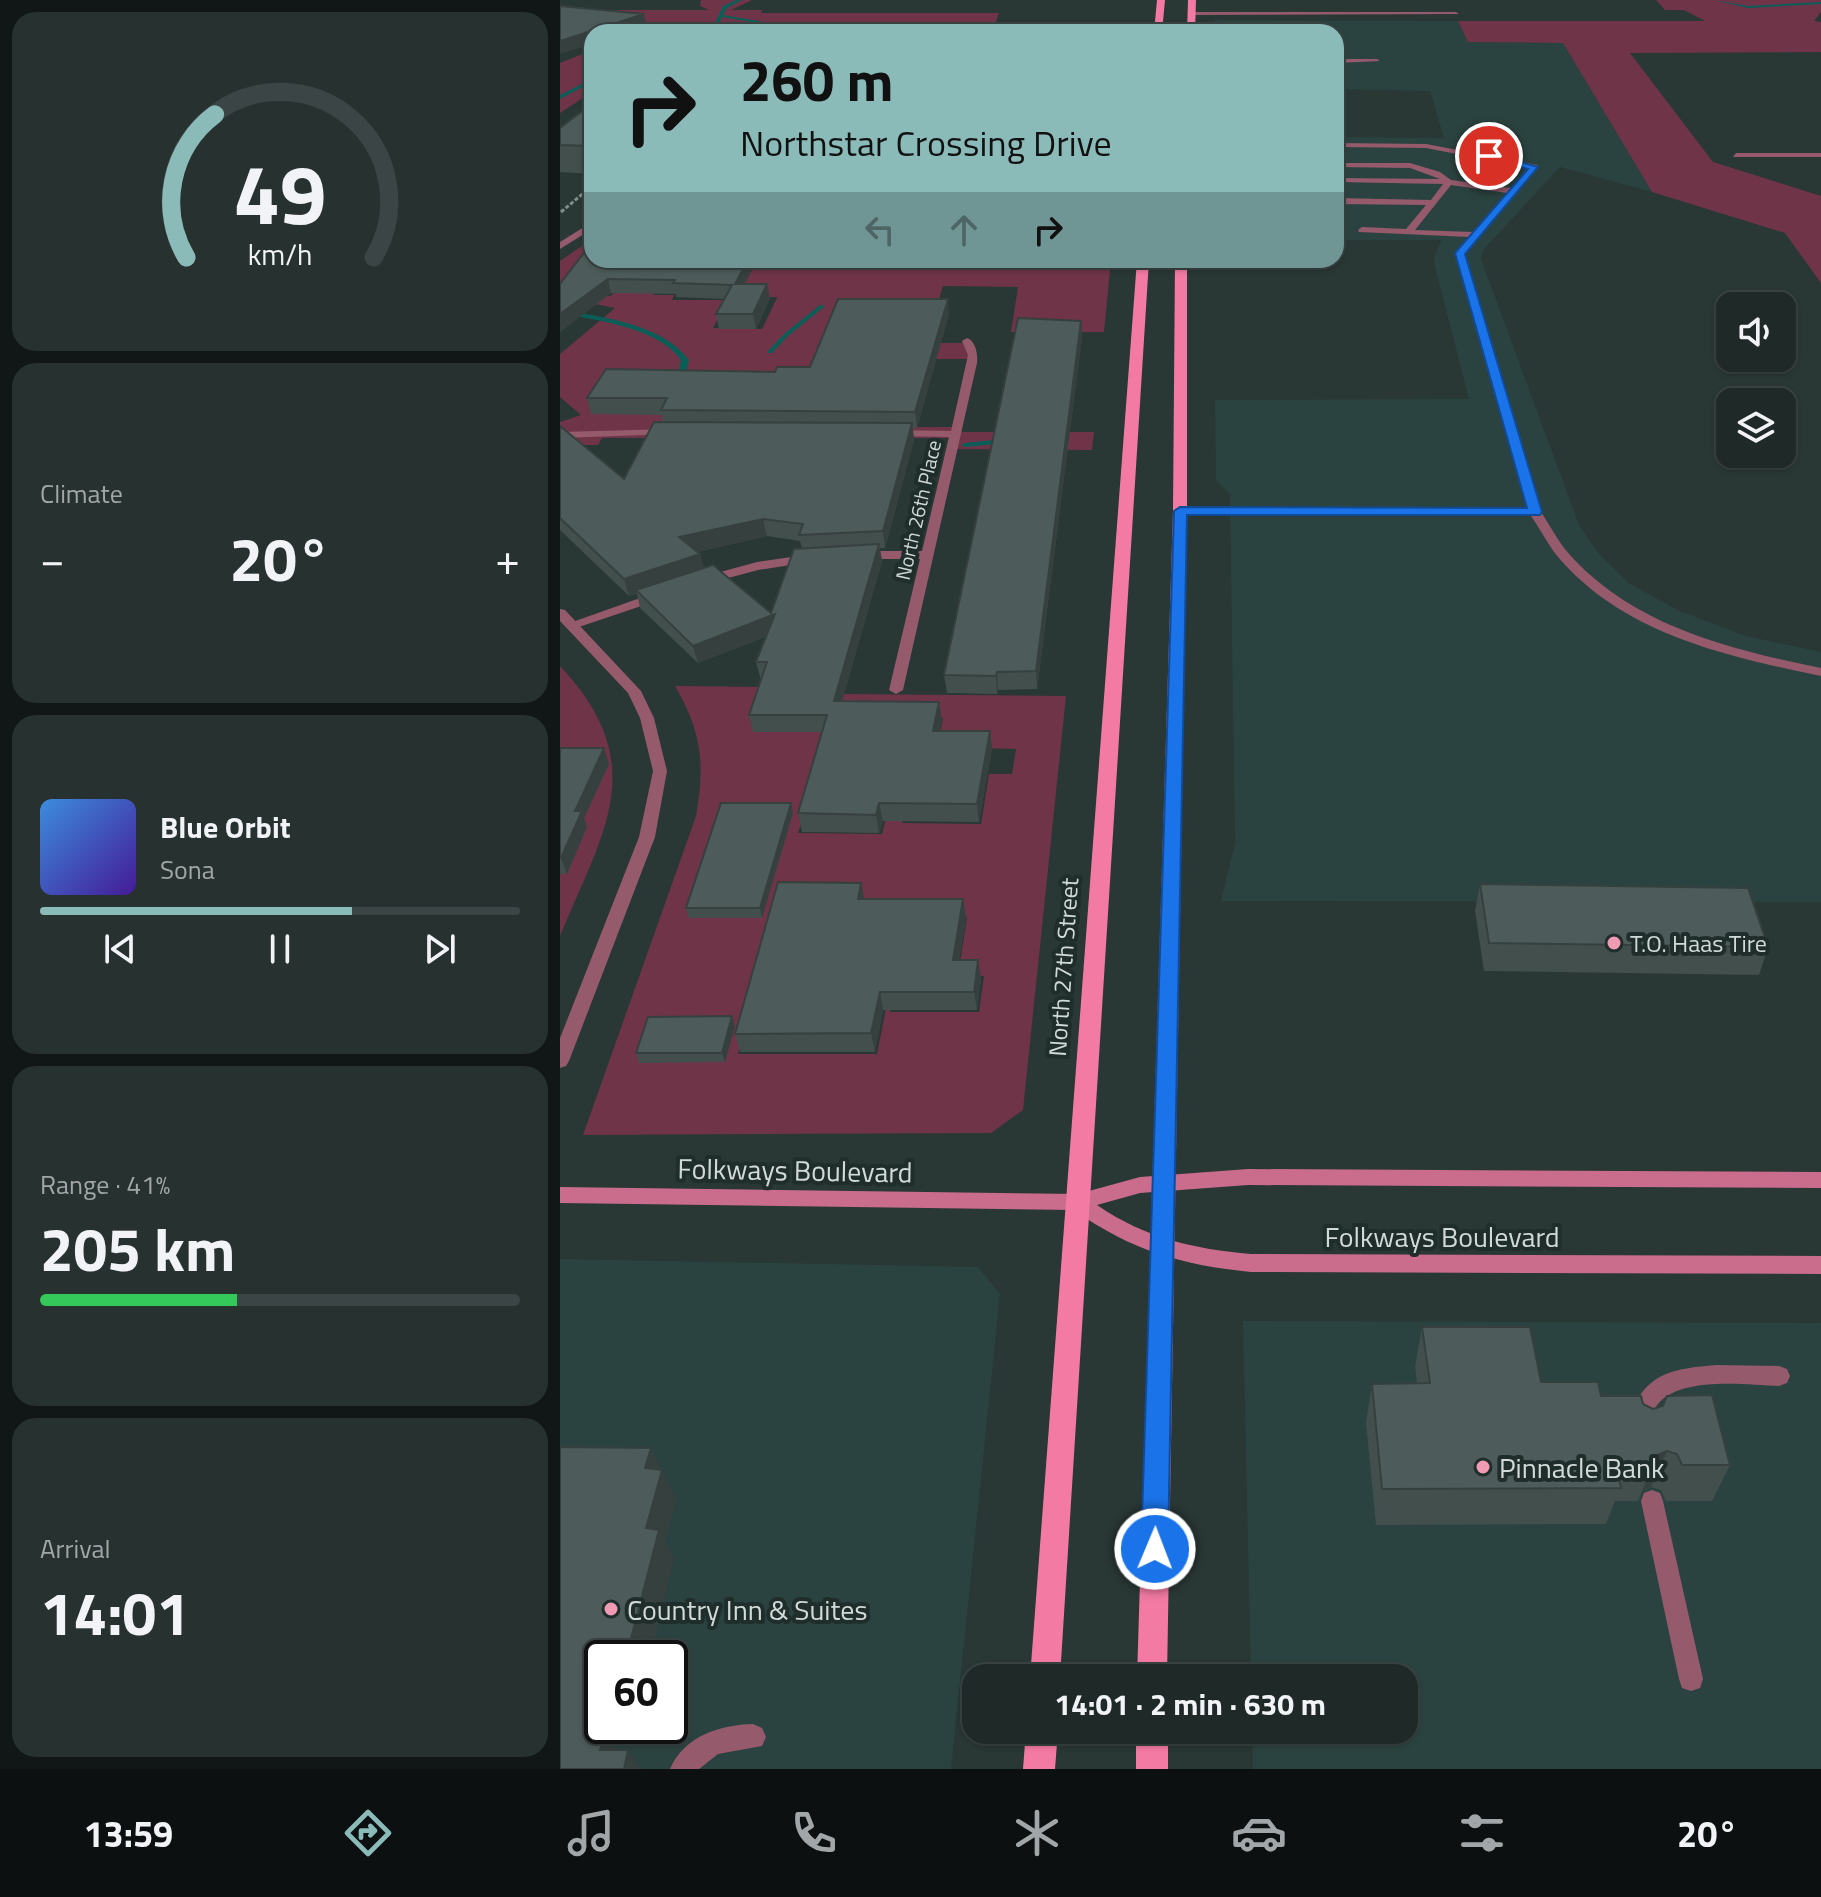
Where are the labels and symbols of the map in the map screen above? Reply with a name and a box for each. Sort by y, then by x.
pin [1455,122,1523,190]
street label: North 26th Place [887,437,949,583]
street label: North 27th Street [1039,876,1087,1058]
place label: T.O. Haas Tire [1630,925,1767,961]
marker: T.O. Haas Tire [1605,934,1623,952]
street label: Folkways Boulevard [677,1146,913,1194]
street label: Folkways Boulevard [1324,1215,1560,1258]
place label: Pinnacle Bank [1499,1446,1665,1489]
marker: Pinnacle Bank [1474,1458,1492,1476]
position arrow [1113,1507,1197,1591]
place label: Country Inn & Suites [627,1588,867,1631]
marker: Country Inn & Suites [602,1600,620,1618]
speed limit sign: 60 [584,1640,688,1744]

